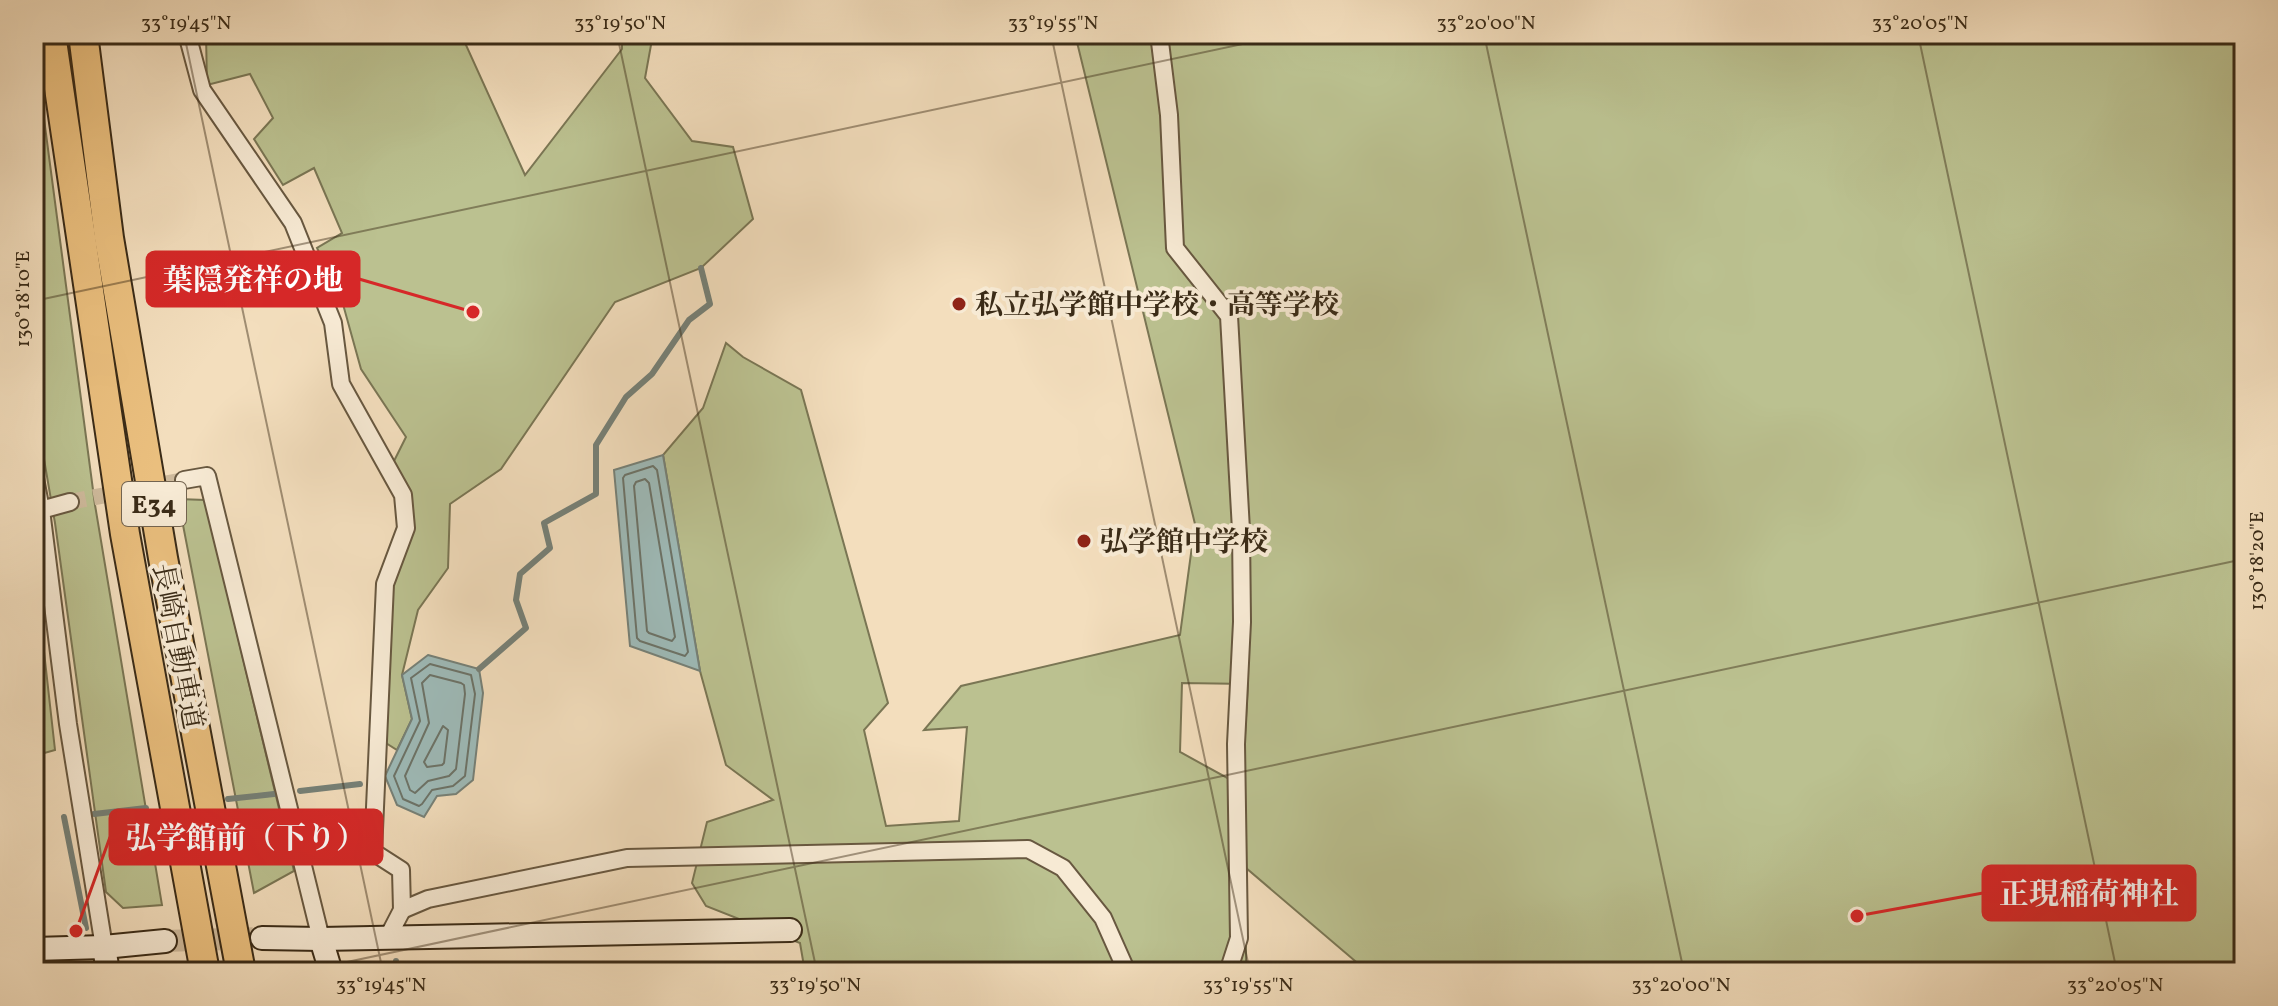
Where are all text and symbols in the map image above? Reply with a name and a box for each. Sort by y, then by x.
text: 33°19'45"N [141,10,231,38]
text: 33°19'50"N [574,10,666,38]
text: 33°19'55"N [1008,10,1098,38]
text: 33°20'00"N [1436,10,1536,38]
text: 33°20'05"N [1872,10,1968,38]
text: 130°18'10"E [10,251,38,347]
callout: 葉隠発祥の地 [147,252,359,306]
text: 葉隠発祥の地 [163,261,343,303]
place label: 私立弘学館中学校・高等学校 [975,287,1339,326]
marker: 私立弘学館中学校・高等学校 [950,295,968,313]
road number: E34 [122,482,186,526]
text: 130°18'20"E [2244,511,2272,611]
place label: 弘学館中学校 [1100,524,1268,563]
marker: 弘学館中学校 [1075,532,1093,550]
street label: 長崎自動車道 [141,560,212,733]
callout: 弘学館前（下り） [110,810,382,864]
text: 弘学館前（下り） [126,819,366,861]
callout: 正現稲荷神社 [1983,866,2195,920]
text: 正現稲荷神社 [1999,875,2179,917]
text: 33°19'45"N [336,972,426,1000]
text: 33°19'50"N [769,972,861,1000]
text: 33°19'55"N [1203,972,1293,1000]
text: 33°20'00"N [1631,972,1731,1000]
text: 33°20'05"N [2067,972,2163,1000]

